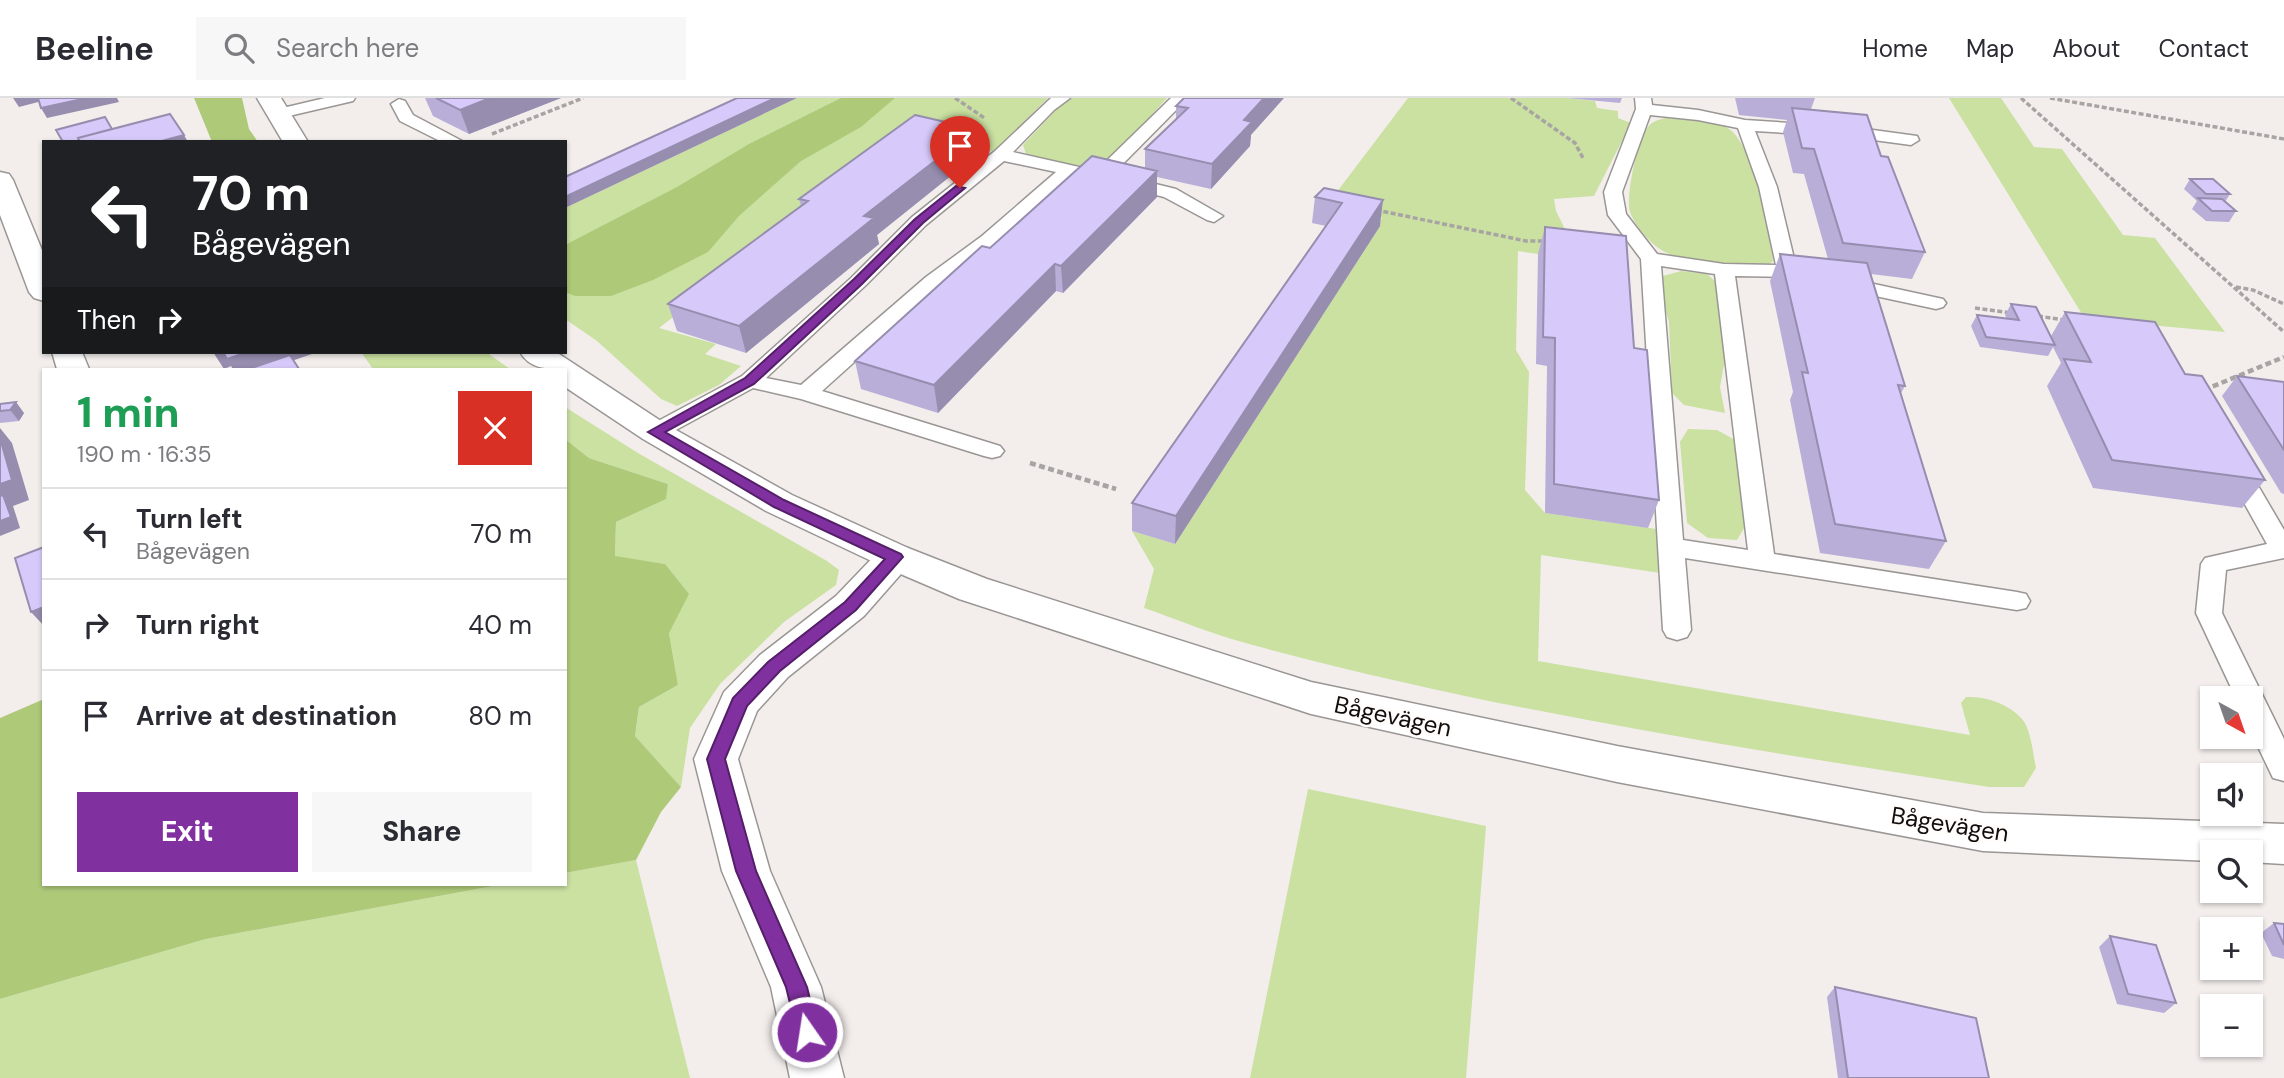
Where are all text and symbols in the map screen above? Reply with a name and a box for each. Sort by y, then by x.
search box [196,17,686,80]
text: Beeline [35,27,154,70]
icon: search [220,29,258,67]
text: Search here [276,31,419,65]
text: Home [1862,33,1928,64]
text: Map [1966,33,2014,64]
text: About [2052,33,2121,64]
text: Contact [2159,33,2249,64]
pin [930,116,990,188]
icon: arrive [941,127,979,165]
text: 70 m [192,161,310,225]
icon: left [77,168,168,259]
text: Bågevägen [192,223,351,265]
icon: right [150,301,188,339]
text: Then [77,303,136,337]
text: 1 min [77,385,180,440]
button: close [458,391,532,465]
text: 190 m · 16:35 [77,439,212,469]
text: Turn left [136,502,243,536]
icon: left [77,515,115,553]
text: 70 m [471,517,532,551]
text: Bågevägen [136,536,250,566]
icon: right [77,606,115,644]
text: Turn right [136,608,260,642]
text: 40 m [468,608,532,642]
north arrow [2200,686,2263,749]
map controls [2200,686,2263,1057]
street label: Bågevägen [1332,688,1454,744]
icon: arrive [77,697,115,735]
text: Arrive at destination [136,699,397,733]
text: 80 m [468,699,532,733]
button: sound [2200,763,2263,826]
button: Exit [77,792,298,872]
button: Share [312,792,532,872]
street label: Bågevägen [1889,799,2011,849]
button: search [2200,840,2263,903]
button: + [2200,917,2263,980]
button: − [2200,994,2263,1057]
position arrow [770,995,844,1069]

